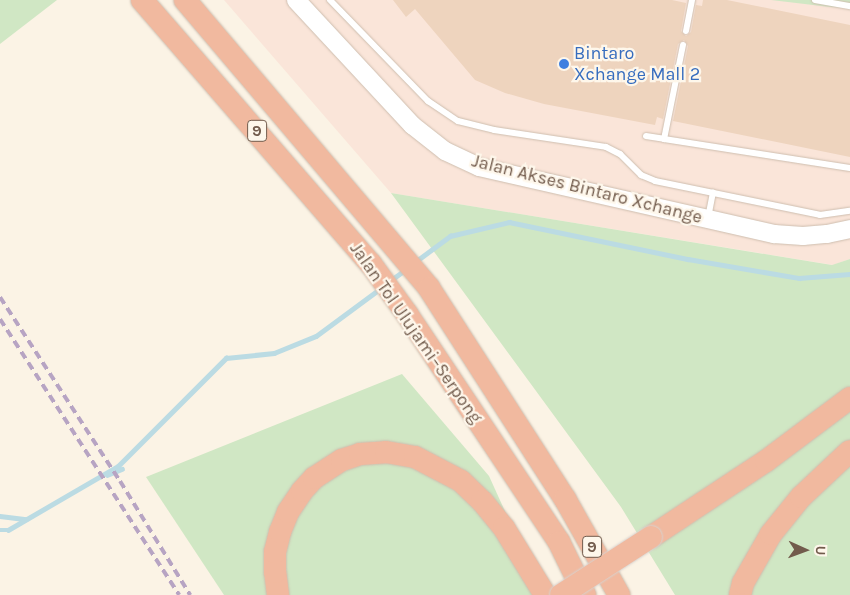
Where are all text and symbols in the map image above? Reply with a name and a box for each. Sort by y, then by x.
place label: Bintaro Xchange Mall 2 [574,43,700,86]
marker: Bintaro Xchange Mall 2 [558,58,570,70]
road number: 9 [247,118,267,144]
street label: Jalan Akses Bintaro Xchange [470,150,704,228]
street label: Jalan Tol Ulujami–Serpong [345,238,487,428]
north arrow [780,525,830,575]
road number: 9 [582,534,602,560]
text: U [812,545,829,556]

